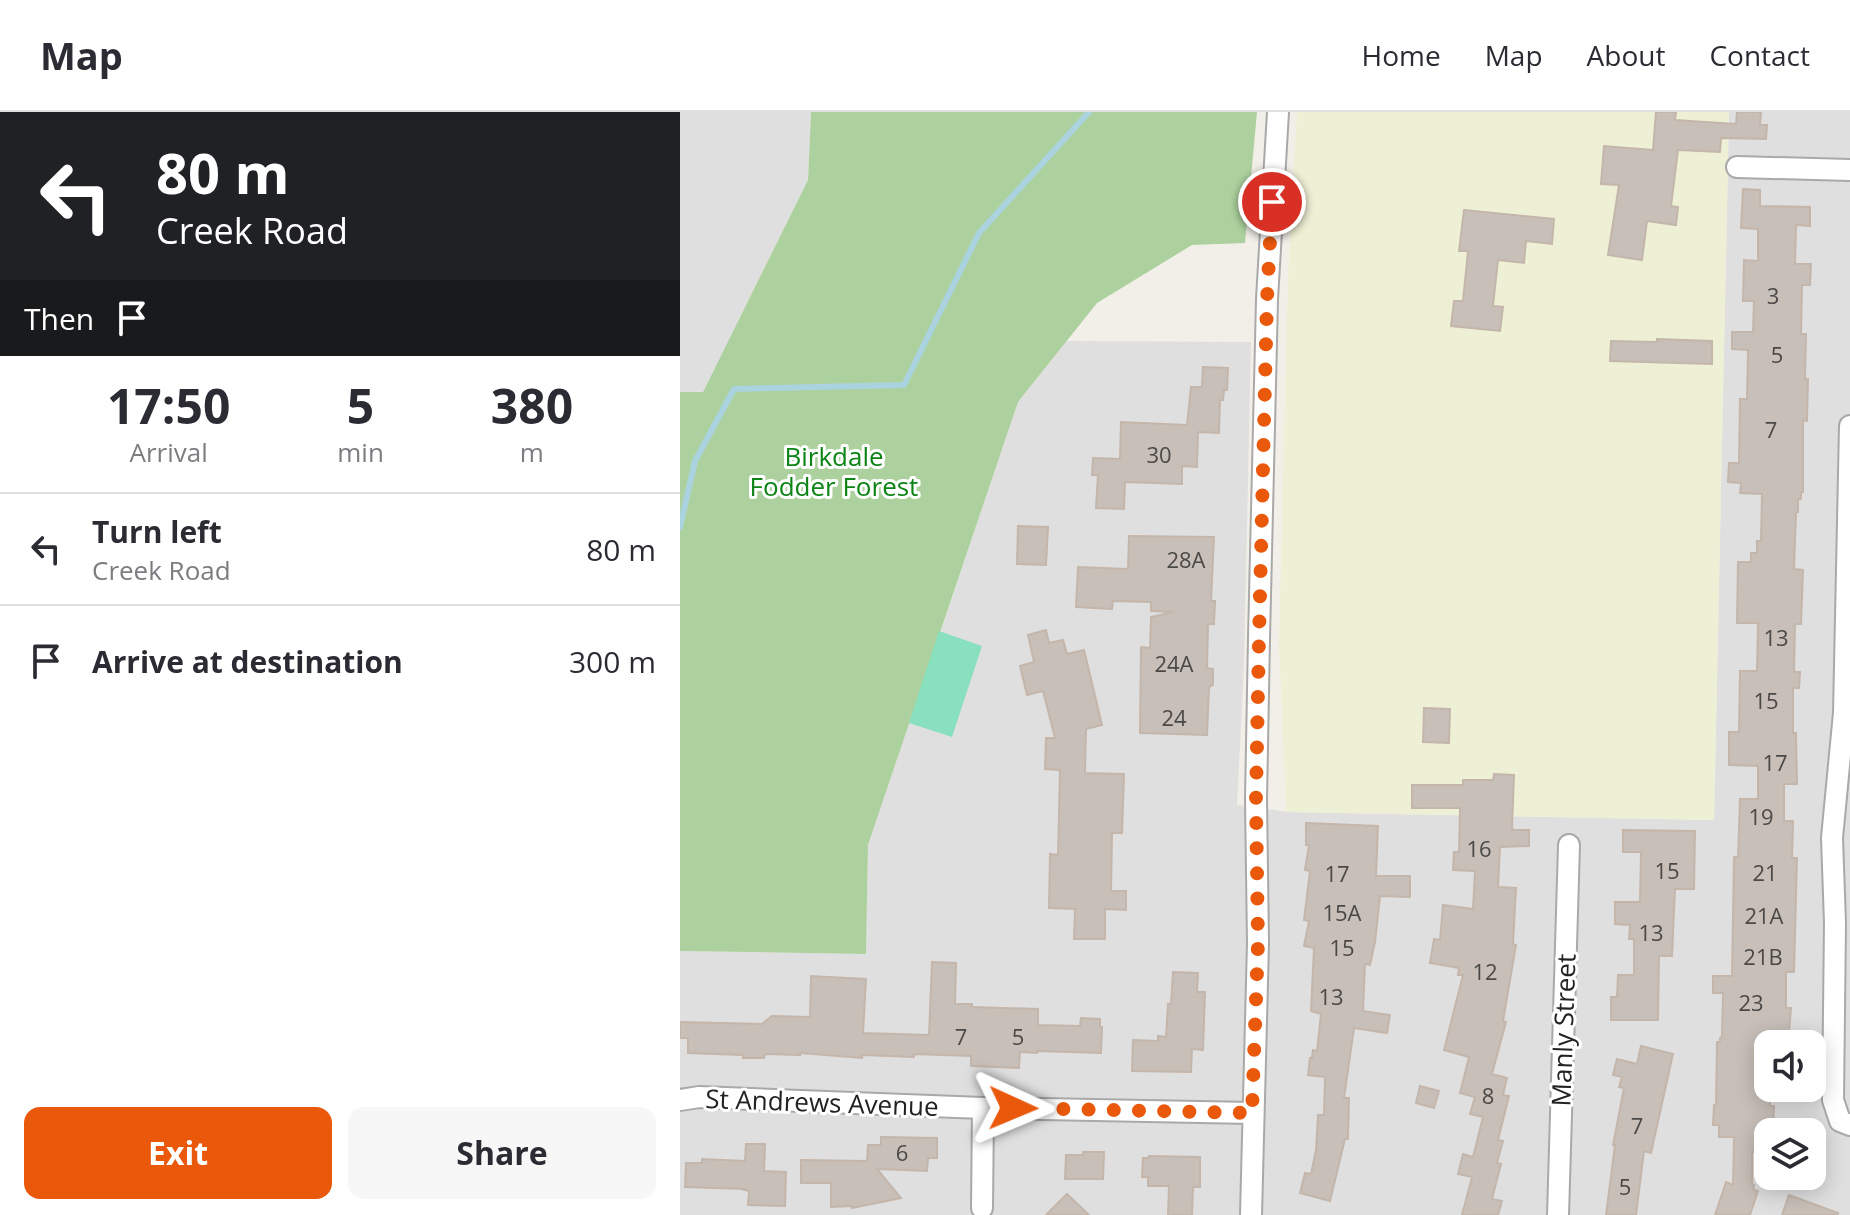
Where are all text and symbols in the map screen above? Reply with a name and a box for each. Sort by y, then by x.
text: Map [40,29,123,81]
text: Home [1362,36,1441,74]
text: Map [1485,36,1543,74]
text: About [1587,36,1665,74]
text: Contact [1709,36,1810,74]
text: 80 m [156,134,290,210]
icon: left [24,144,128,248]
pin [1238,168,1306,236]
icon: arrive [1250,180,1294,224]
text: Creek Road [156,206,348,255]
house number: 3 [1767,280,1779,310]
icon: arrive [110,296,154,340]
text: Then [24,298,94,339]
house number: 5 [1771,339,1783,369]
text: 17:50 [107,373,230,438]
text: 5 [347,373,374,438]
text: 380 [491,373,573,438]
house number: 7 [1765,414,1777,444]
text: Arrival [129,434,208,470]
text: min [337,434,384,470]
text: m [520,434,544,470]
park label: Birkdale Fodder Forest [750,438,918,504]
house number: 30 [1146,439,1172,469]
text: Turn left [92,511,222,552]
icon: left [24,527,68,571]
text: 80 m [586,529,656,570]
house number: 28A [1166,544,1206,574]
text: Creek Road [92,552,231,588]
house number: 13 [1763,622,1789,652]
icon: arrive [24,639,68,683]
text: Arrive at destination [92,641,403,682]
text: 300 m [569,641,656,682]
house number: 24A [1154,648,1194,678]
house number: 15 [1753,685,1779,715]
house number: 24 [1161,702,1187,732]
house number: 17 [1762,747,1788,777]
house number: 19 [1748,801,1774,831]
house number: 16 [1466,833,1492,863]
house number: 15 [1654,855,1680,885]
house number: 21 [1752,857,1778,887]
house number: 17 [1324,858,1350,888]
house number: 15A [1322,897,1362,927]
house number: 21A [1744,900,1784,930]
house number: 13 [1638,917,1664,947]
house number: 15 [1329,932,1355,962]
house number: 21B [1743,941,1783,971]
street label: Manly Street [1542,953,1584,1107]
house number: 12 [1472,956,1498,986]
house number: 13 [1318,981,1344,1011]
house number: 23 [1738,987,1764,1017]
house number: 7 [955,1021,967,1051]
house number: 5 [1012,1021,1024,1051]
map controls [1754,1030,1826,1190]
button: sound [1754,1030,1826,1102]
position arrow [971,1066,1055,1150]
street label: St Andrews Avenue [705,1080,939,1124]
house number: 8 [1482,1080,1494,1110]
button: Exit [24,1107,332,1199]
button: Share [348,1107,656,1199]
house number: 7 [1631,1110,1643,1140]
button: layers [1754,1118,1826,1190]
house number: 6 [896,1137,908,1167]
house number: 5 [1619,1171,1631,1201]

